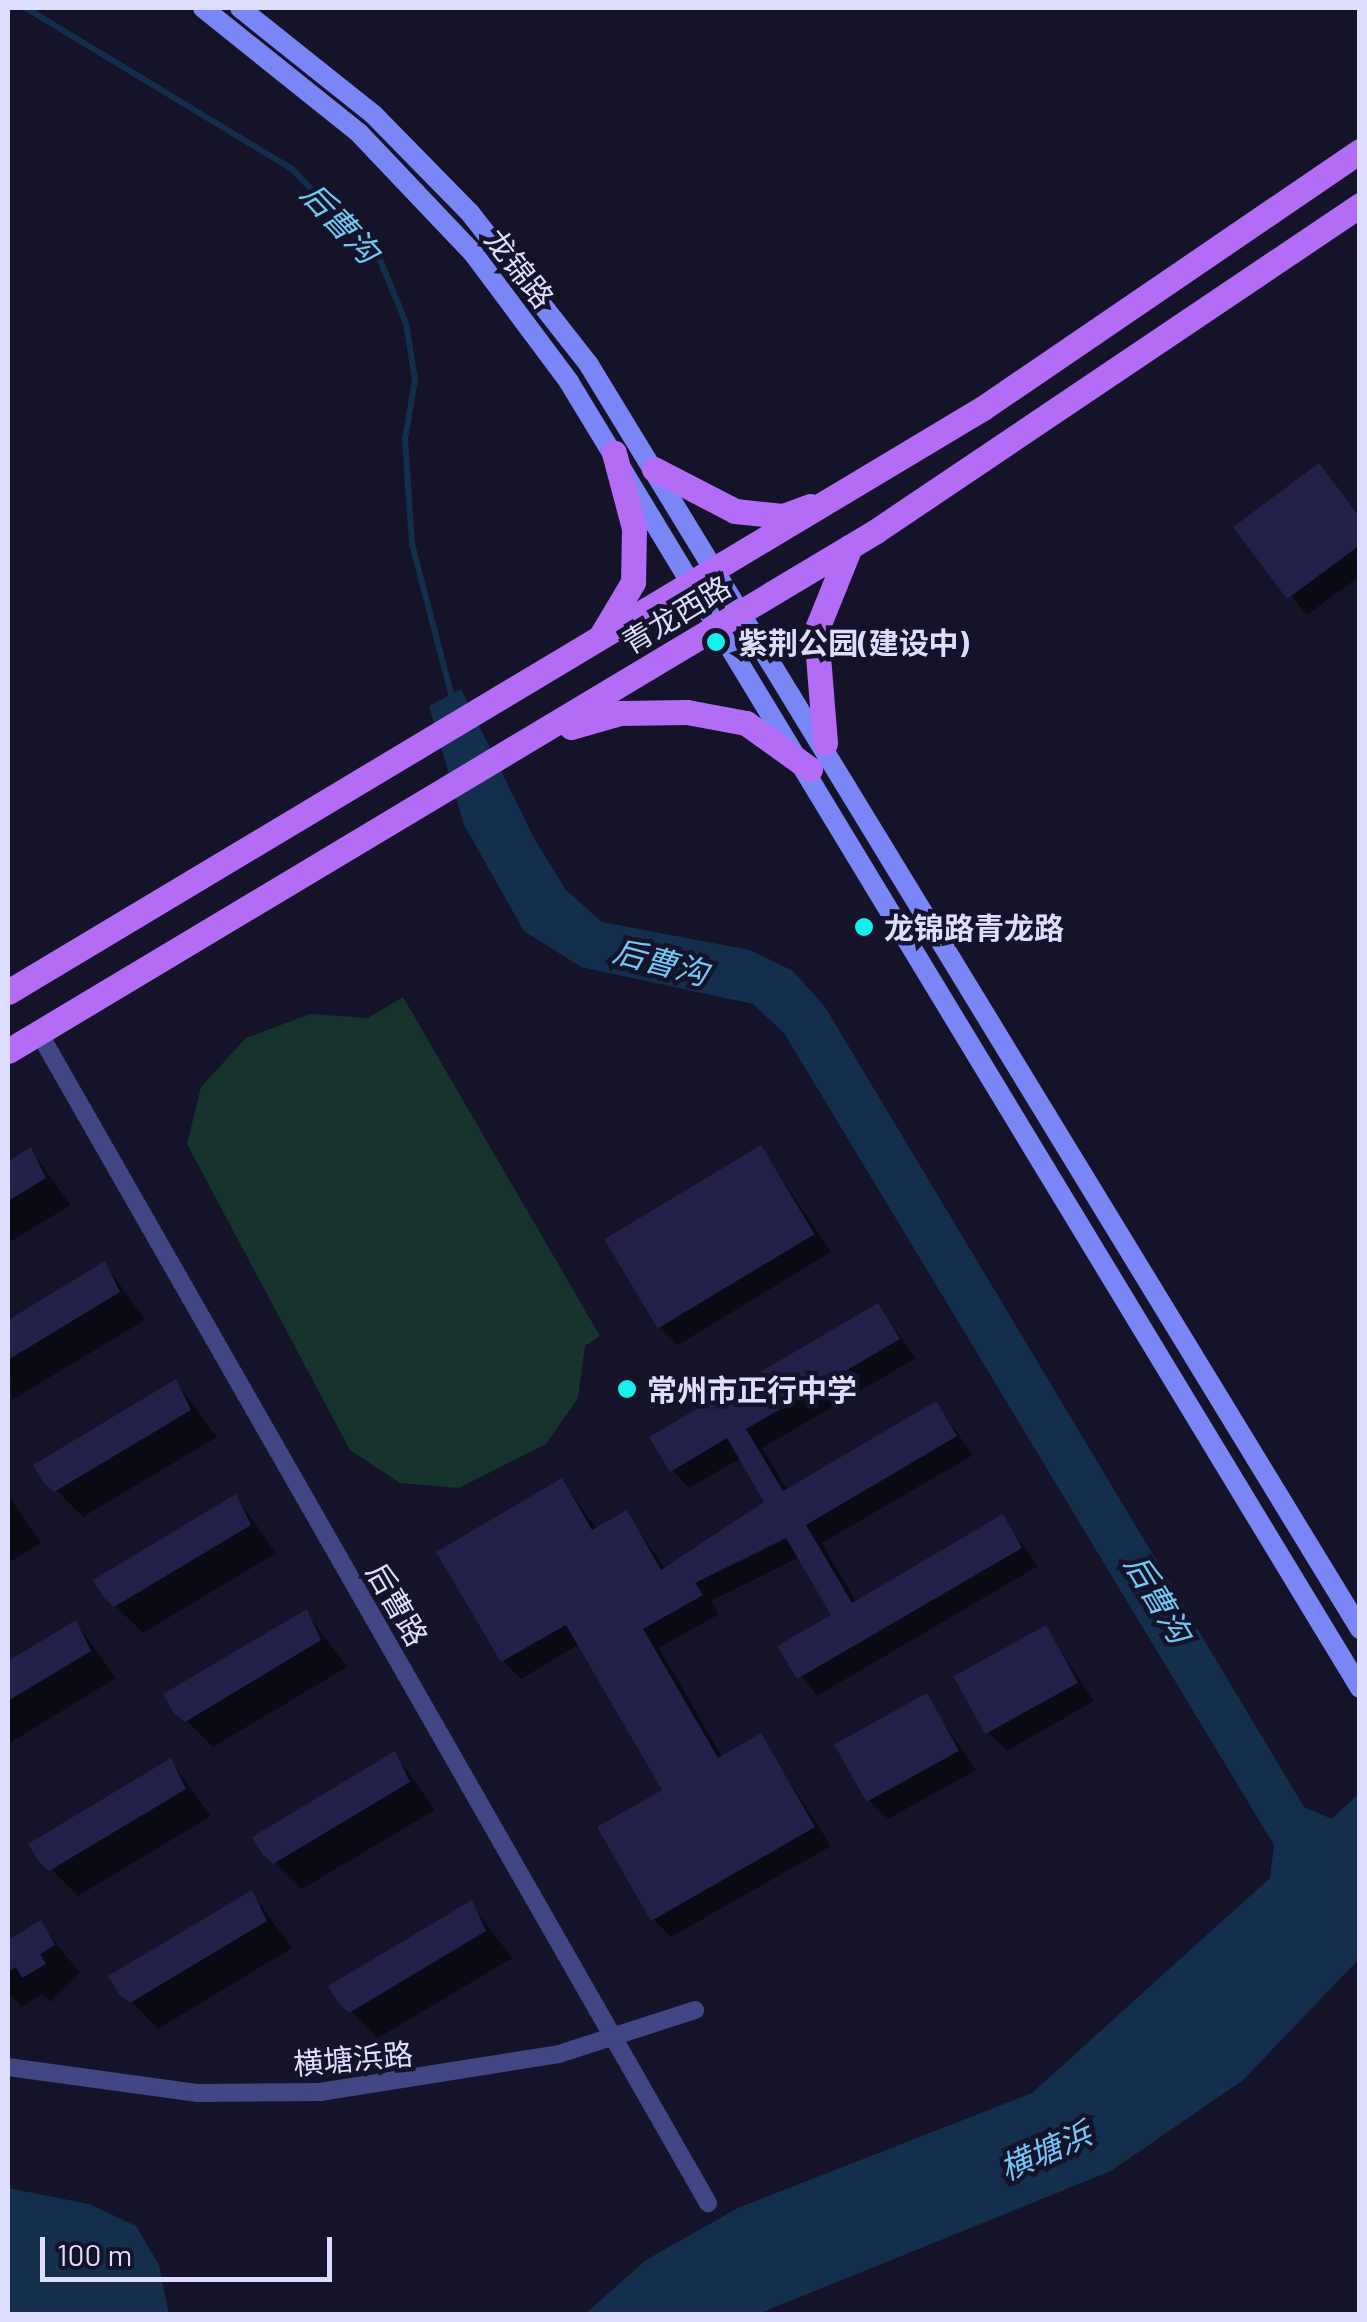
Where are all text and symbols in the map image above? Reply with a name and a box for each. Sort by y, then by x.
water label: 后曹沟 [294,174,388,270]
street label: 龙锦路 [478,221,562,315]
street label: 青龙西路 [615,568,737,660]
place label: 紫荆公园(建设中) [738,624,969,660]
marker: 紫荆公园(建设中) [703,629,729,655]
place label: 龙锦路青龙路 [884,909,1064,945]
marker: 龙锦路青龙路 [853,916,875,938]
water label: 后曹沟 [610,930,712,992]
place label: 常州市正行中学 [647,1371,857,1407]
marker: 常州市正行中学 [616,1378,638,1400]
water label: 后曹沟 [1118,1547,1200,1649]
street label: 后曹路 [360,1556,436,1652]
street label: 横塘浜路 [292,2035,414,2081]
water label: 横塘浜 [993,2113,1097,2187]
scale bar [45,2217,338,2279]
text: 100 m [57,2236,132,2272]

